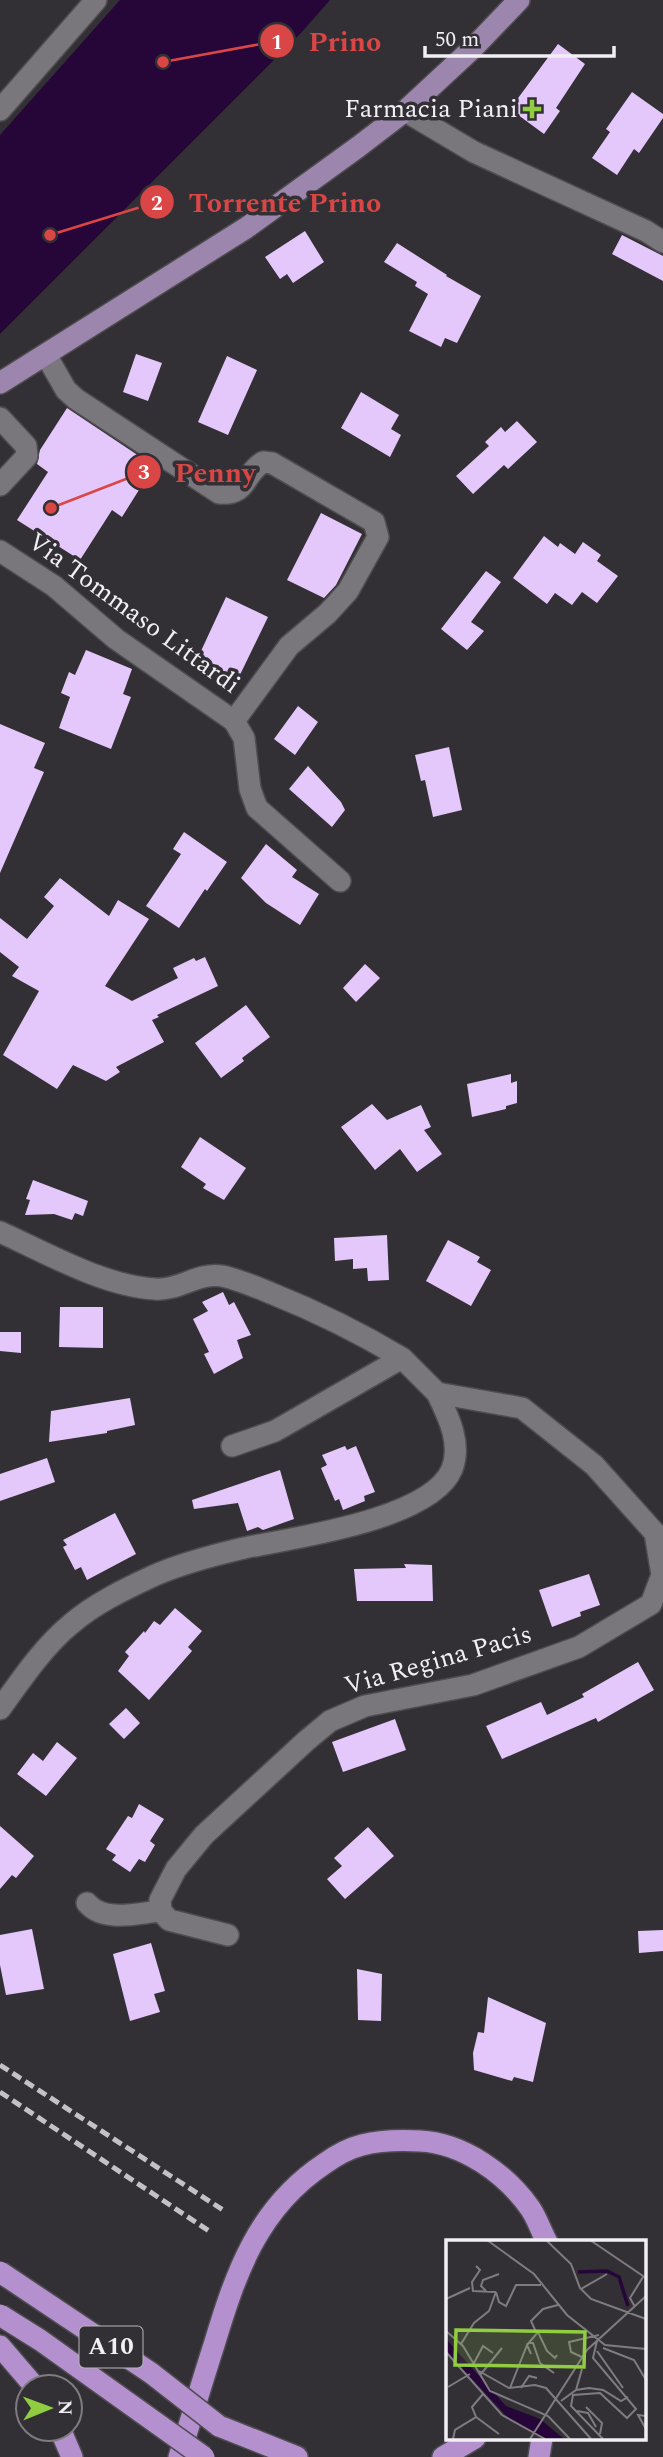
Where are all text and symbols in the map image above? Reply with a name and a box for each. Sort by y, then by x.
scale bar [425,14,614,58]
callout: Prino [259,17,395,66]
text: Prino [309,21,381,64]
text: 50 m [435,24,479,56]
text: 1 [271,27,283,59]
place label: Farmacia Piani [344,89,518,129]
marker: Farmacia Piani [524,101,540,117]
callout: Torrente Prino [139,178,395,227]
text: Torrente Prino [189,182,381,225]
text: 2 [151,188,163,220]
callout: Penny [126,447,270,496]
text: Penny [175,452,257,495]
text: 3 [138,457,150,489]
street label: Via Tommaso Littardi [19,522,249,704]
street label: Via Regina Pacis [339,1614,537,1706]
inset map [446,2240,646,2440]
road number: A10 [80,2326,142,2368]
north arrow [14,2373,84,2443]
text: N [50,2400,79,2416]

